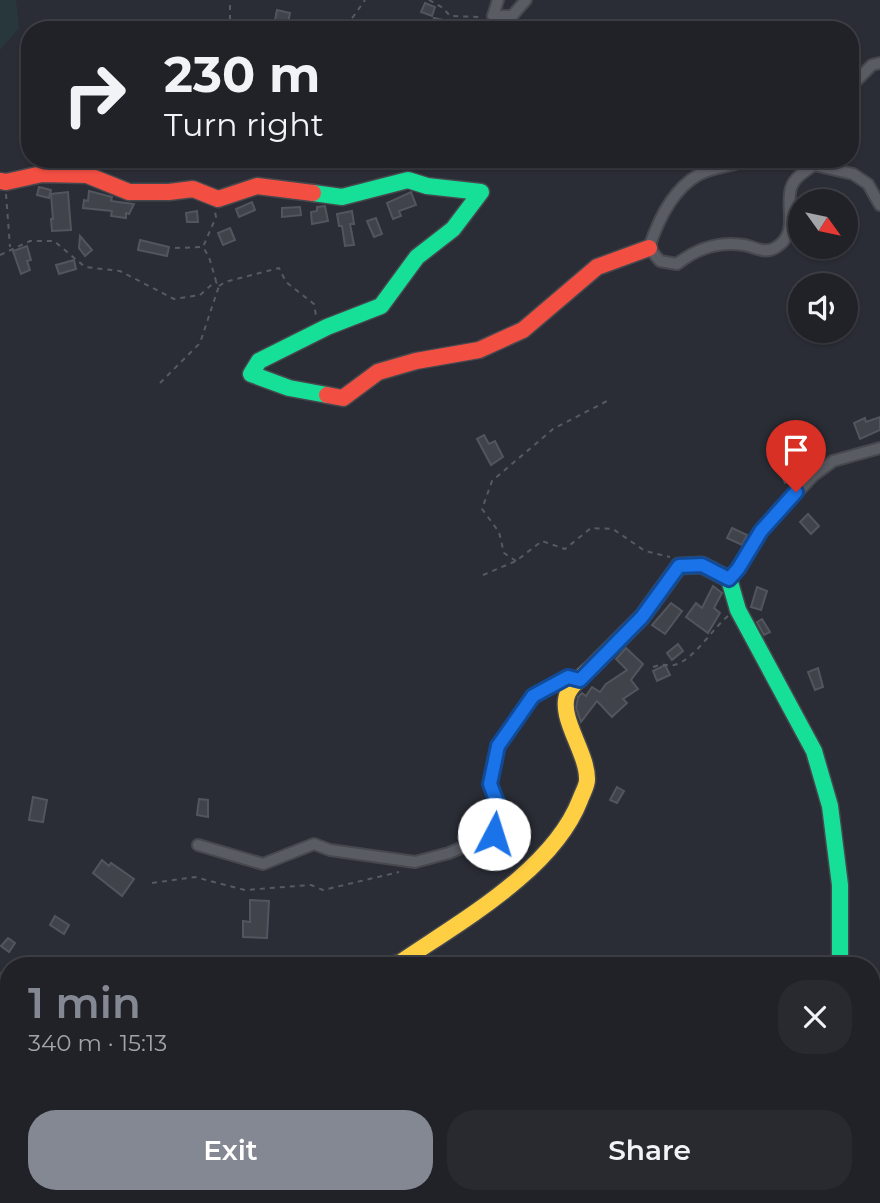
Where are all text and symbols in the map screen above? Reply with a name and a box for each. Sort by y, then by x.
text: 230 m [164,45,320,104]
icon: right [49,49,140,140]
text: Turn right [164,105,324,144]
north arrow [788,189,858,259]
map controls [788,189,858,343]
button: sound [788,273,858,343]
pin [766,420,826,492]
icon: arrive [777,431,815,469]
position arrow [457,797,531,871]
text: 1 min [28,977,141,1029]
button: close [778,980,852,1054]
text: 340 m · 15:13 [28,1029,167,1057]
button: Exit [28,1110,433,1190]
button: Share [447,1110,852,1190]

